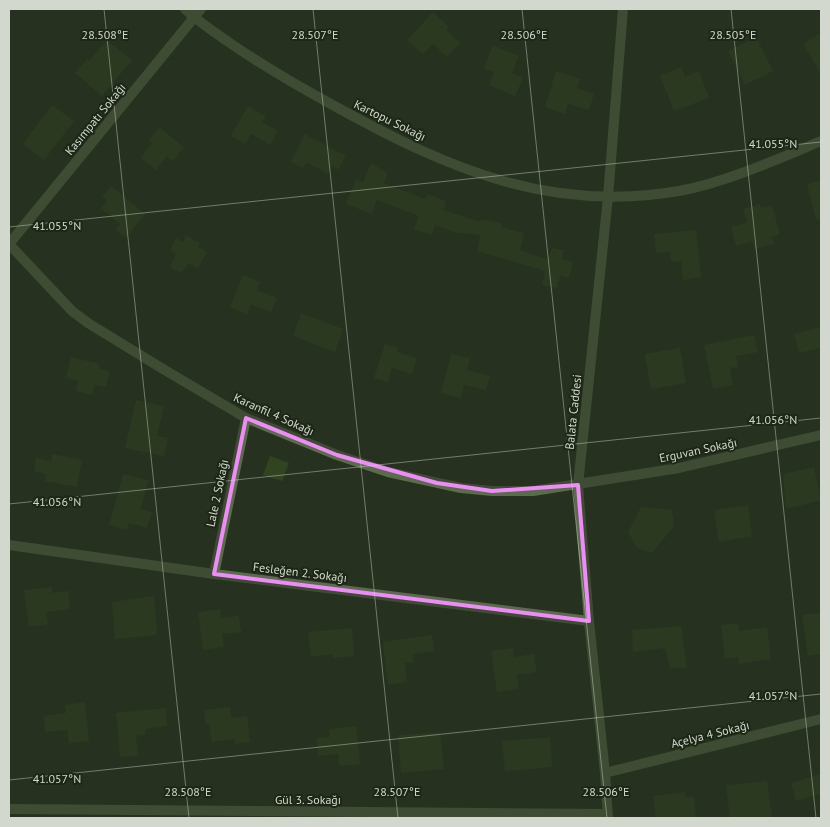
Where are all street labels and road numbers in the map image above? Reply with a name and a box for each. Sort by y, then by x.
street label: Kasımpatı Sokağı [61,80,129,158]
street label: Kartopu Sokağı [352,96,428,144]
street label: Balata Caddesi [562,374,584,450]
street label: Karanfil 4 Sokağı [231,390,317,438]
street label: Erguvan Sokağı [658,434,738,466]
street label: Lale 2 Sokağı [203,458,231,528]
street label: Fesleğen 2. Sokağı [252,559,348,585]
street label: Açelya 4 Sokağı [669,717,751,751]
street label: Gül 3. Sokağı [275,792,341,807]

